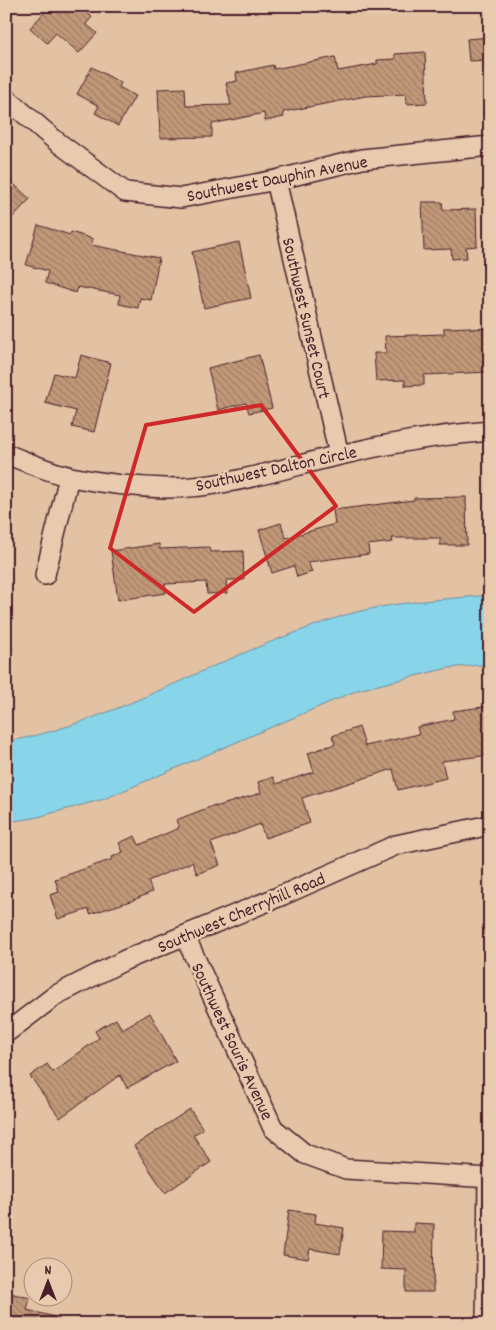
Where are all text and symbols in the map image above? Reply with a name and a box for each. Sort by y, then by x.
street label: Southwest Dauphin Avenue [185,151,370,210]
street label: Southwest Sunset Court [274,236,335,402]
street label: Southwest Dalton Circle [194,441,359,500]
street label: Southwest Cherryhill Road [154,868,330,961]
street label: Southwest Souris Avenue [183,959,278,1125]
north arrow [22,1258,72,1308]
text: N [45,1261,52,1281]

